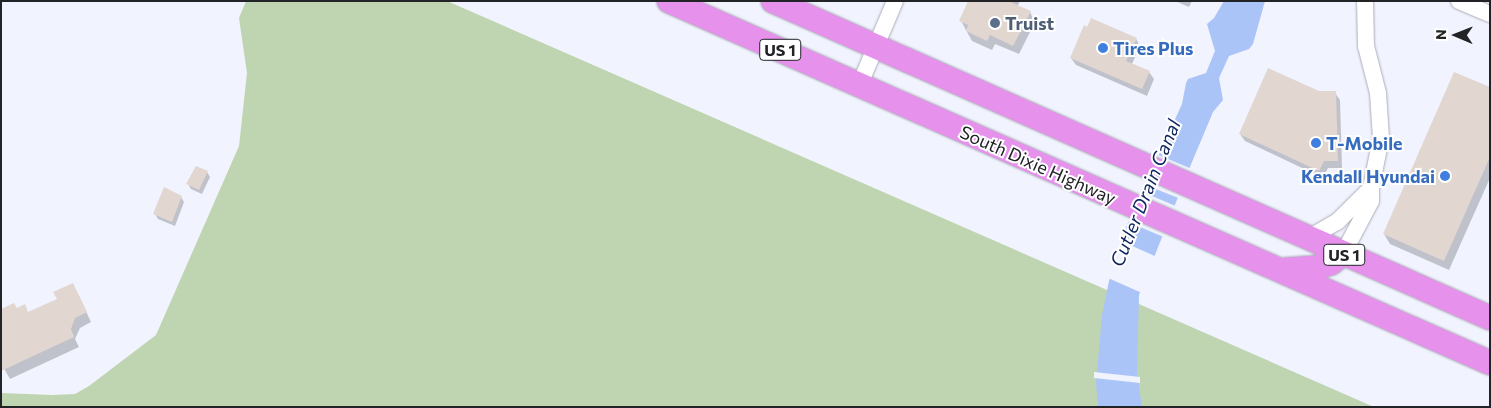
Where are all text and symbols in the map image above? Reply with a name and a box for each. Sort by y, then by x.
north arrow [1431,10,1481,60]
place label: Truist [1005,12,1054,34]
marker: Truist [989,17,1001,29]
text: N [1432,29,1449,40]
road number: US 1 [759,36,801,64]
place label: Tires Plus [1113,37,1193,59]
marker: Tires Plus [1097,42,1109,54]
water label: Cutler Drain Canal [1105,116,1185,270]
street label: South Dixie Highway [957,121,1119,209]
place label: T-Mobile [1326,132,1403,154]
marker: T-Mobile [1310,137,1322,149]
place label: Kendall Hyundai [1301,165,1435,187]
marker: Kendall Hyundai [1439,170,1451,182]
road number: US 1 [1323,242,1365,268]

